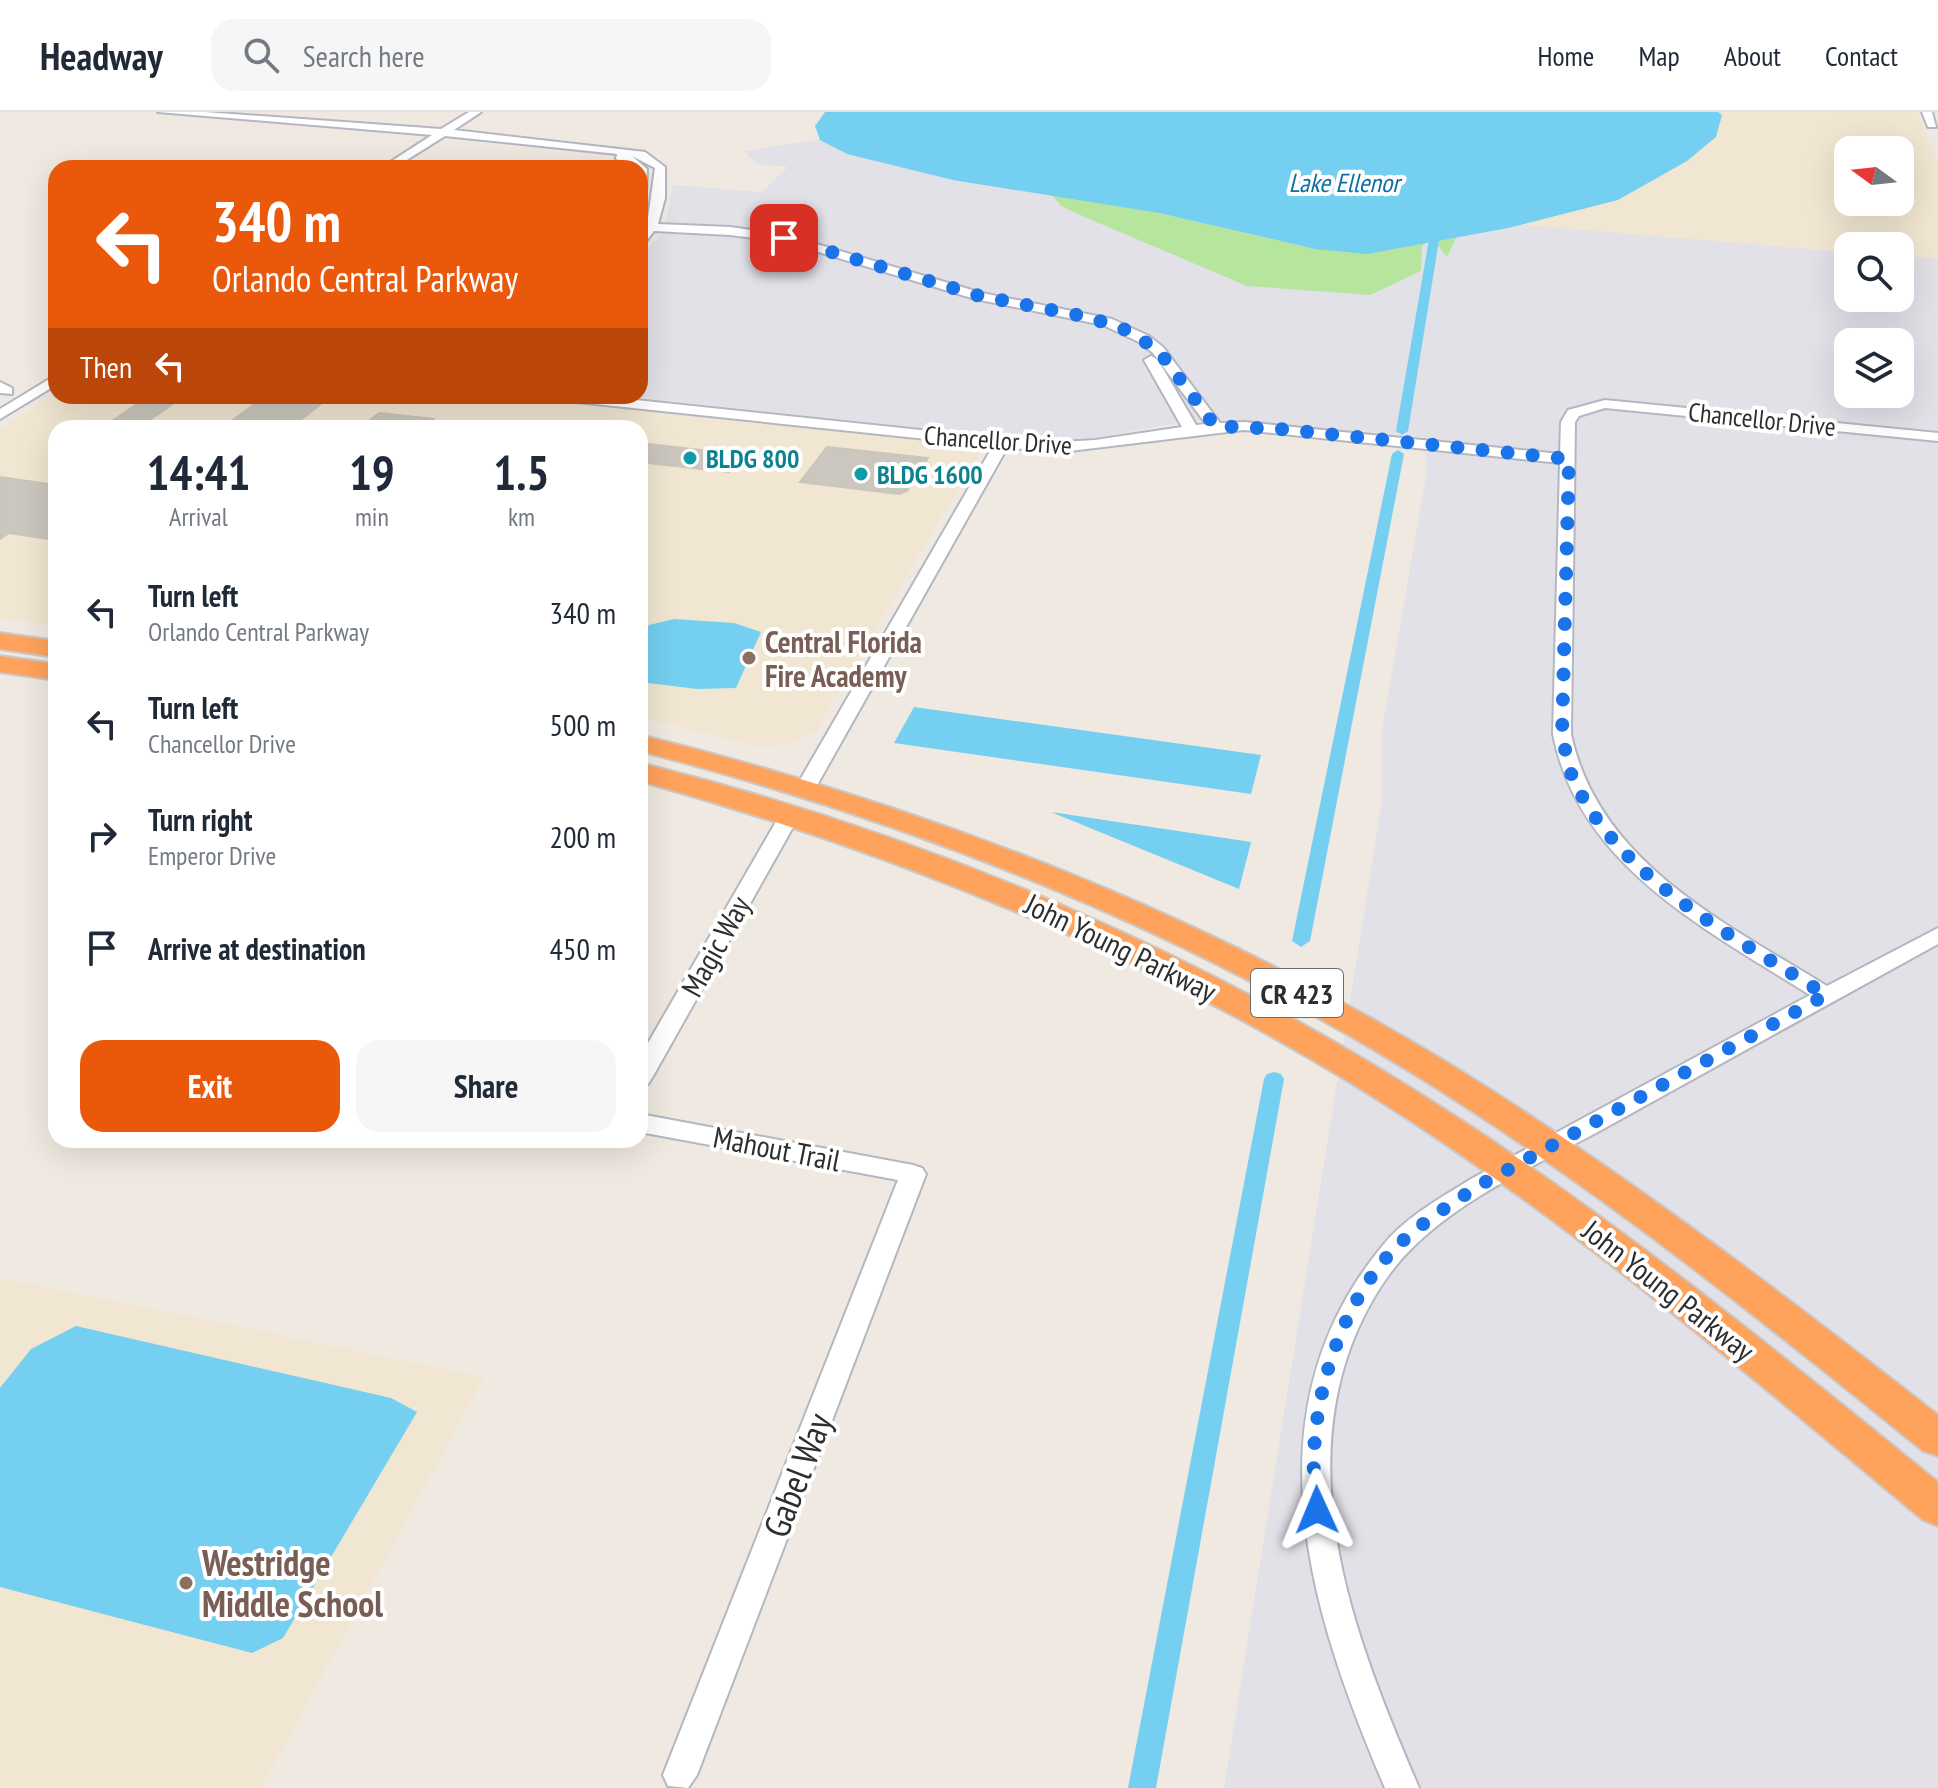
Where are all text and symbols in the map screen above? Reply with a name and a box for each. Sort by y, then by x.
search box [211,19,771,91]
text: Headway [40,31,163,80]
icon: search [239,33,283,77]
text: Search here [303,36,425,75]
text: Home [1538,37,1594,74]
text: Map [1638,37,1680,74]
text: About [1724,37,1781,74]
text: Contact [1825,37,1898,74]
north arrow [1834,136,1914,216]
map controls [1834,136,1914,408]
water label: Lake Ellenor [1289,166,1403,199]
text: 340 m [212,185,341,257]
icon: left [80,192,184,296]
pin [750,204,818,272]
icon: arrive [762,216,806,260]
button: search [1834,232,1914,312]
text: Orlando Central Parkway [212,255,518,302]
button: layers [1834,328,1914,408]
icon: left [148,344,192,388]
text: Then [80,347,132,386]
street label: Chancellor Drive [1687,395,1837,443]
street label: Chancellor Drive [923,418,1073,462]
text: 14:41 [147,441,250,503]
text: 19 [349,441,395,503]
text: 1.5 [493,441,549,503]
place label: BLDG 800 [706,442,799,475]
marker: BLDG 800 [681,449,699,467]
place label: BLDG 1600 [877,458,983,491]
marker: BLDG 1600 [852,465,870,483]
text: Arrival [169,500,228,533]
text: min [355,500,389,533]
text: km [508,500,535,533]
text: Turn left [148,576,238,615]
icon: left [80,590,124,634]
text: 340 m [550,593,616,632]
text: Orlando Central Parkway [148,615,369,648]
place label: Central Florida Fire Academy [765,622,922,695]
marker: Central Florida Fire Academy [740,649,758,667]
text: Turn left [148,688,238,727]
icon: left [80,702,124,746]
text: 500 m [550,705,616,744]
text: Chancellor Drive [148,727,296,760]
text: Turn right [148,800,252,839]
icon: right [80,814,124,858]
text: 200 m [550,817,616,856]
text: Emperor Drive [148,839,276,872]
street label: John Young Parkway [1018,884,1224,1010]
street label: Magic Way [672,888,759,1003]
icon: arrive [80,926,124,970]
text: Arrive at destination [148,929,366,968]
text: 450 m [550,929,616,968]
road number: CR 423 [1251,969,1343,1017]
button: Exit [80,1040,340,1132]
button: Share [356,1040,616,1132]
street label: Mahout Trail [710,1117,844,1179]
street label: John Young Parkway [1574,1210,1763,1370]
street label: Gabel Way [752,1406,842,1544]
position arrow [1275,1468,1359,1552]
place label: Westridge Middle School [201,1539,383,1627]
marker: Westridge Middle School [177,1574,195,1592]

